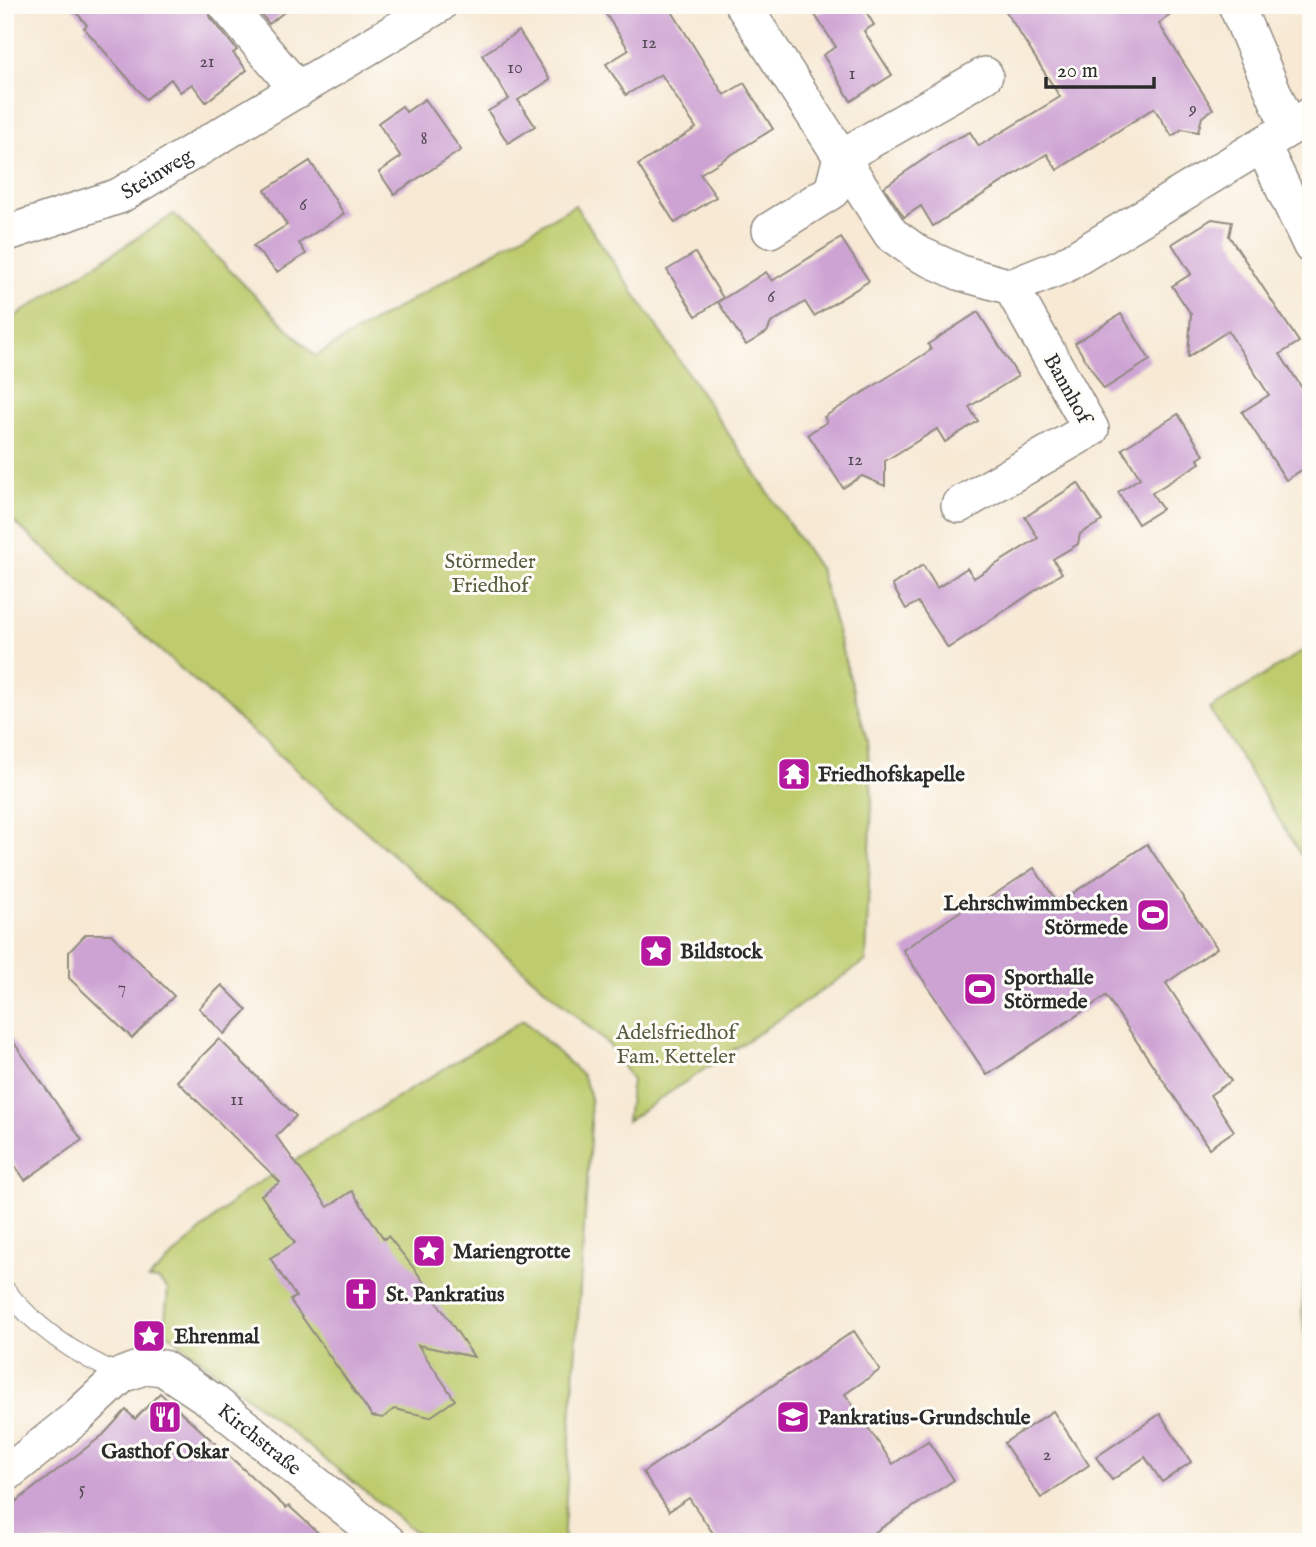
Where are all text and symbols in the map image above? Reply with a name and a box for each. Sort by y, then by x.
house number: 12 [641,32,657,55]
scale bar [1046,46,1155,90]
house number: 21 [199,51,215,74]
house number: 10 [507,57,523,80]
text: 20 m [1057,58,1098,85]
house number: 1 [849,63,855,86]
house number: 9 [1188,98,1197,121]
house number: 8 [420,128,428,151]
street label: Steinweg [117,143,199,207]
house number: 6 [299,194,307,217]
house number: 6 [767,286,775,309]
street label: Bannhof [1037,349,1098,431]
house number: 12 [847,449,863,472]
park label: Störmeder Friedhof [444,549,536,600]
temple icon: Friedhofskapelle [775,755,813,793]
place label: Friedhofskapelle [818,762,965,789]
place label: Lehrschwimmbecken Störmede [944,891,1128,942]
sports icon: Lehrschwimmbecken Störmede [1134,896,1172,934]
place icon: Bildstock [637,932,675,970]
place label: Bildstock [680,939,763,966]
place label: Sporthalle Störmede [1004,965,1094,1016]
sports icon: Sporthalle Störmede [961,970,999,1008]
house number: 7 [118,977,126,1000]
park label: Adelsfriedhof Fam. Ketteler [615,1020,739,1071]
house number: 11 [230,1089,244,1112]
place icon: Mariengrotte [410,1232,448,1270]
place label: Mariengrotte [453,1239,571,1266]
church icon: St. Pankratius [342,1275,380,1313]
place label: St. Pankratius [386,1282,504,1309]
place icon: Ehrenmal [130,1317,168,1355]
place label: Ehrenmal [174,1324,261,1351]
restaurant icon: Gasthof Oskar [146,1398,184,1436]
street label: Kirchstraße [211,1398,307,1483]
school or university icon: Pankratius-Grundschule [774,1398,812,1436]
place label: Pankratius-Grundschule [818,1405,1031,1432]
place label: Gasthof Oskar [101,1439,229,1466]
house number: 2 [1043,1444,1051,1467]
house number: 5 [79,1478,86,1501]

